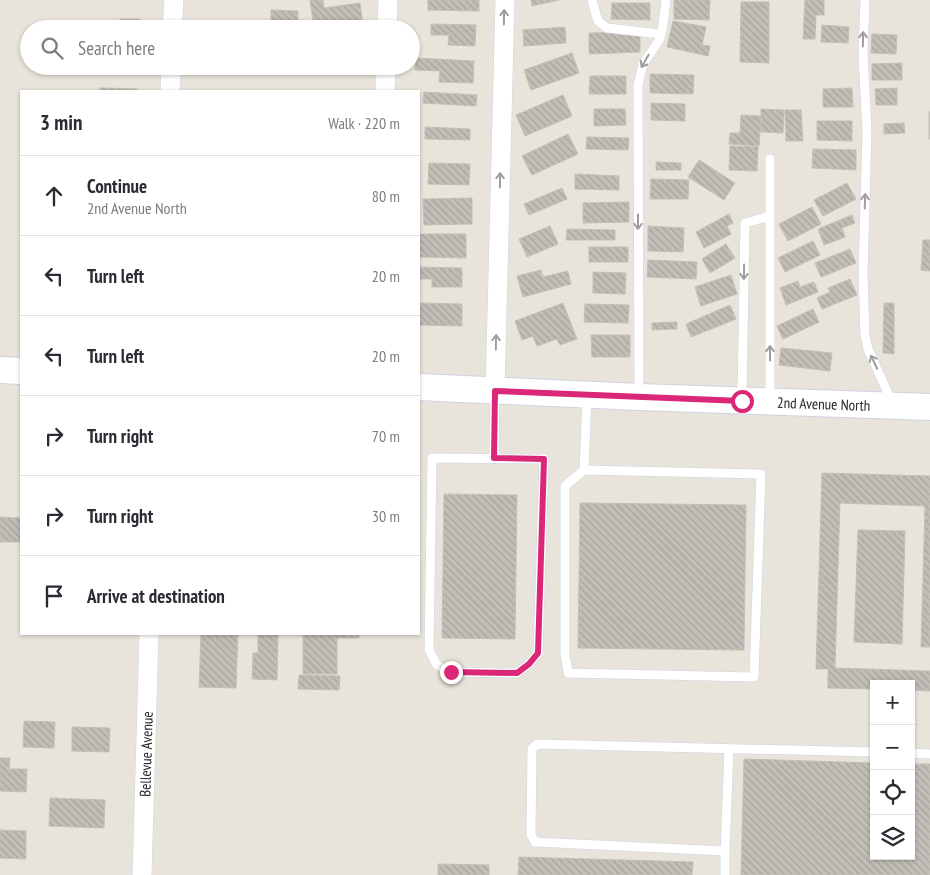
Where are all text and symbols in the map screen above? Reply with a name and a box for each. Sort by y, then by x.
one-way arrow [499,9,509,26]
search box [20,20,420,75]
one-way arrow [858,31,868,48]
icon: search [38,34,66,62]
text: Search here [78,36,155,60]
one-way arrow [640,54,650,68]
text: 3 min [40,109,82,136]
text: Walk · 220 m [328,113,400,133]
one-way arrow [495,172,505,188]
text: Continue [87,174,147,198]
icon: ahead [40,182,68,210]
text: 80 m [372,186,400,206]
one-way arrow [861,194,870,210]
text: 2nd Avenue North [87,198,187,218]
one-way arrow [633,214,643,230]
icon: left [40,262,68,290]
text: Turn left [87,264,144,288]
one-way arrow [739,264,749,280]
text: 20 m [372,266,400,286]
one-way arrow [491,334,501,350]
icon: left [40,342,68,370]
text: Turn left [87,344,144,368]
one-way arrow [765,345,775,362]
text: 20 m [372,346,400,366]
one-way arrow [868,355,878,370]
route start [731,390,754,413]
street label: 2nd Avenue North [777,392,871,414]
icon: right [40,422,68,450]
text: Turn right [87,424,153,448]
text: 70 m [372,426,400,446]
icon: right [40,502,68,530]
text: Turn right [87,504,153,528]
text: 30 m [372,506,400,526]
icon: arrive [40,582,68,610]
text: Arrive at destination [87,584,225,608]
route end [440,661,463,684]
map controls [870,680,915,860]
button: + [870,680,915,725]
street label: Bellevue Avenue [135,711,156,797]
button: − [870,725,915,770]
button: locate [870,770,915,815]
button: layers [870,815,915,860]

